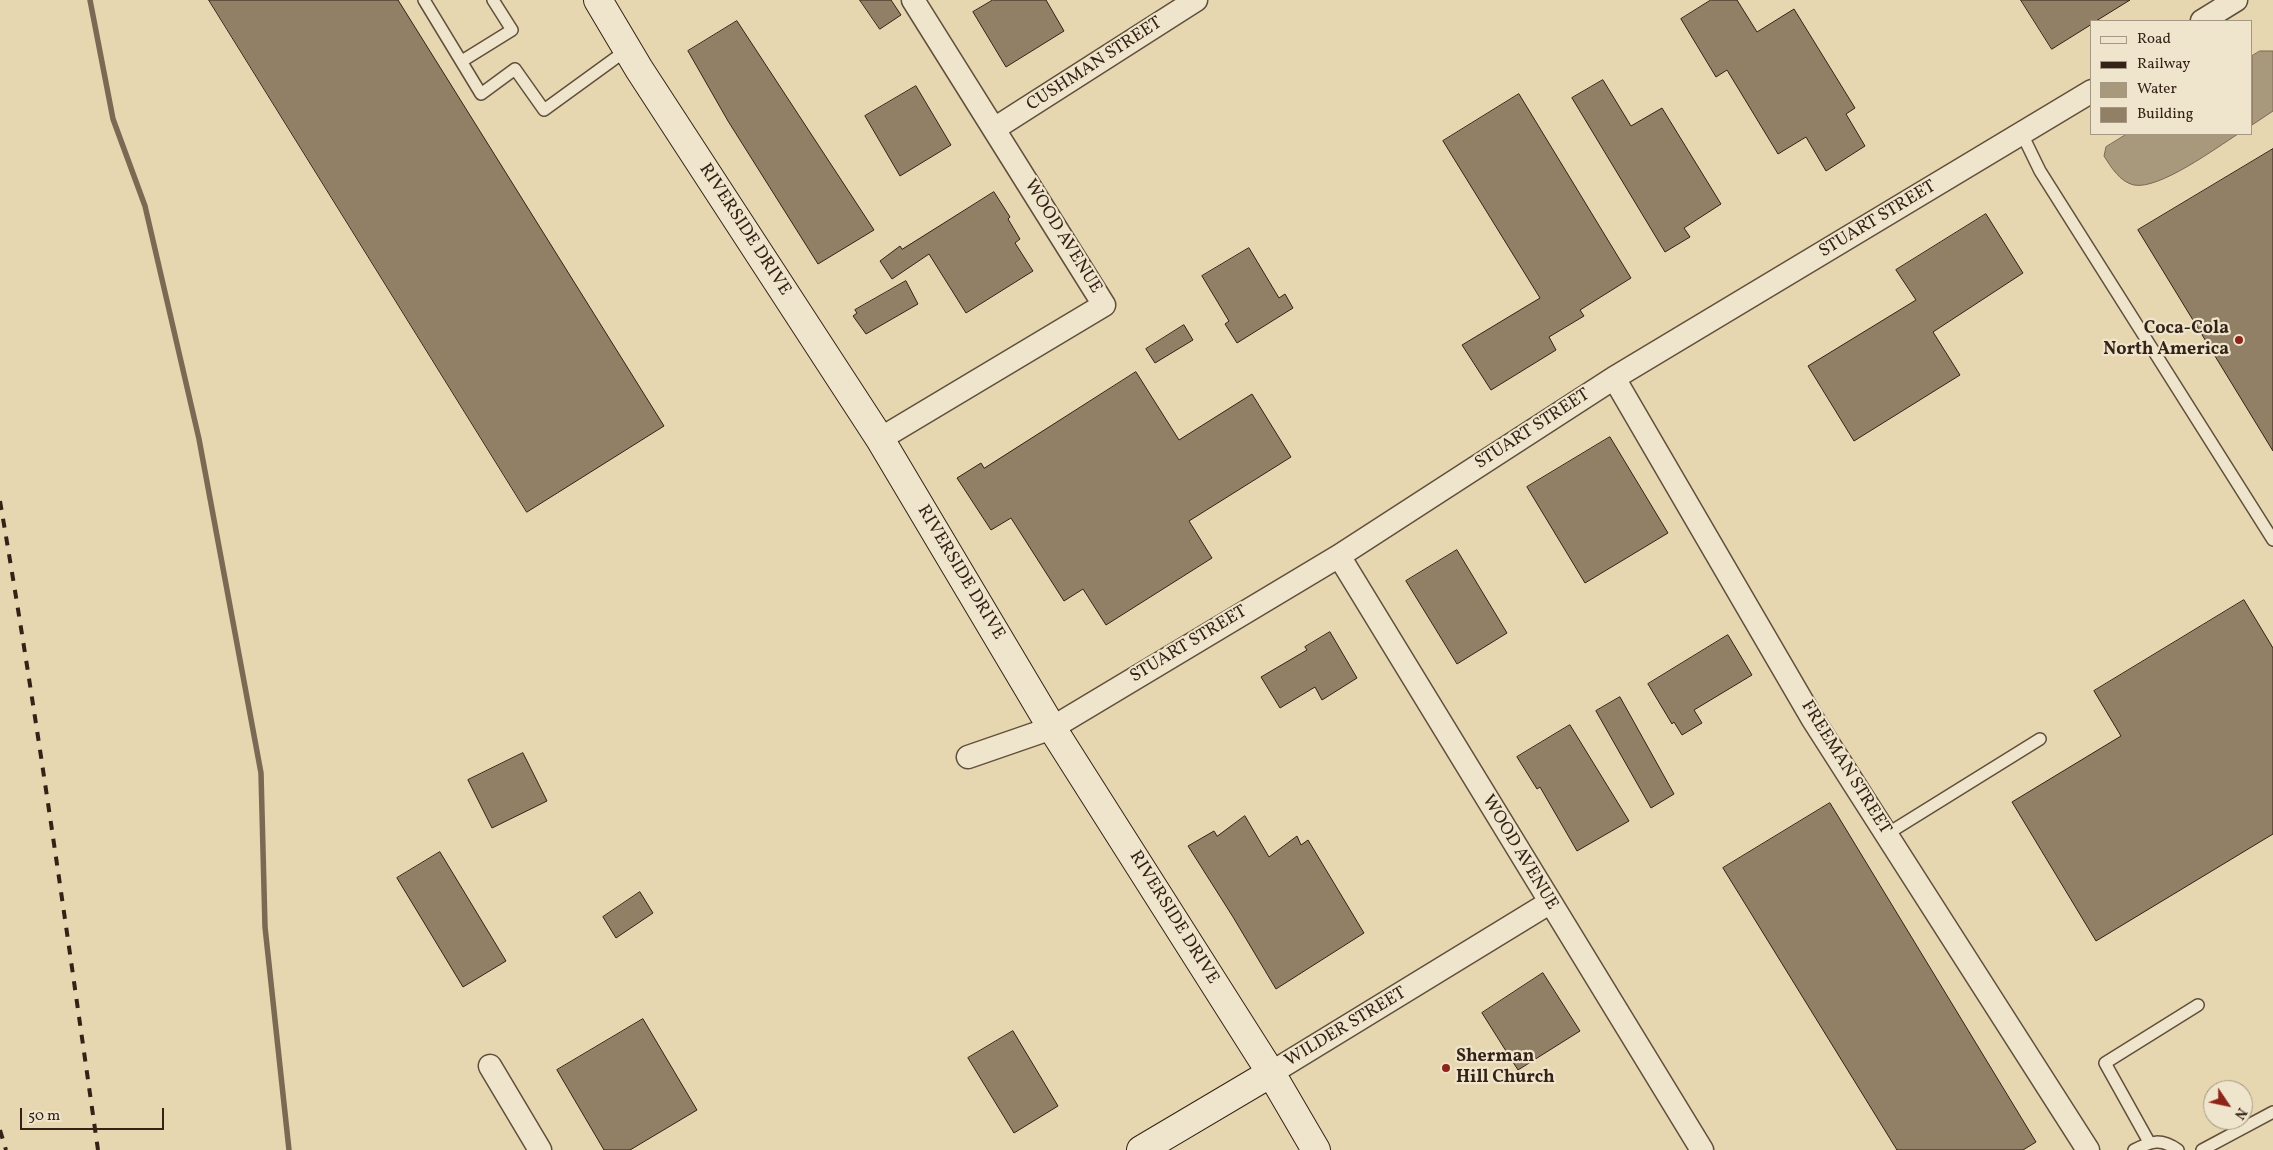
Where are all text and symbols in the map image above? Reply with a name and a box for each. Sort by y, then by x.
street label: CUSHMAN STREET [1023,13,1167,117]
legend [2090,20,2253,135]
text: Road [2137,29,2171,50]
text: Railway [2137,54,2190,75]
text: Water [2137,79,2177,100]
text: Building [2137,104,2193,125]
street label: RIVERSIDE DRIVE [693,160,795,300]
street label: WOOD AVENUE [1018,176,1106,298]
street label: STUART STREET [1816,177,1940,263]
place label: Coca-Cola North America [2103,319,2229,362]
marker: Coca-Cola North America [2233,334,2245,346]
street label: STUART STREET [1472,385,1594,475]
street label: RIVERSIDE DRIVE [911,502,1009,644]
street label: STUART STREET [1127,602,1251,688]
street label: FREEMAN STREET [1795,697,1895,839]
street label: WOOD AVENUE [1476,792,1562,914]
street label: RIVERSIDE DRIVE [1123,847,1223,989]
street label: WILDER STREET [1281,983,1411,1073]
place label: Sherman Hill Church [1456,1047,1555,1090]
marker: Sherman Hill Church [1440,1062,1452,1074]
north arrow [2203,1080,2253,1130]
scale bar [22,1098,166,1130]
text: N [2229,1104,2251,1123]
text: 50 m [28,1106,60,1127]

